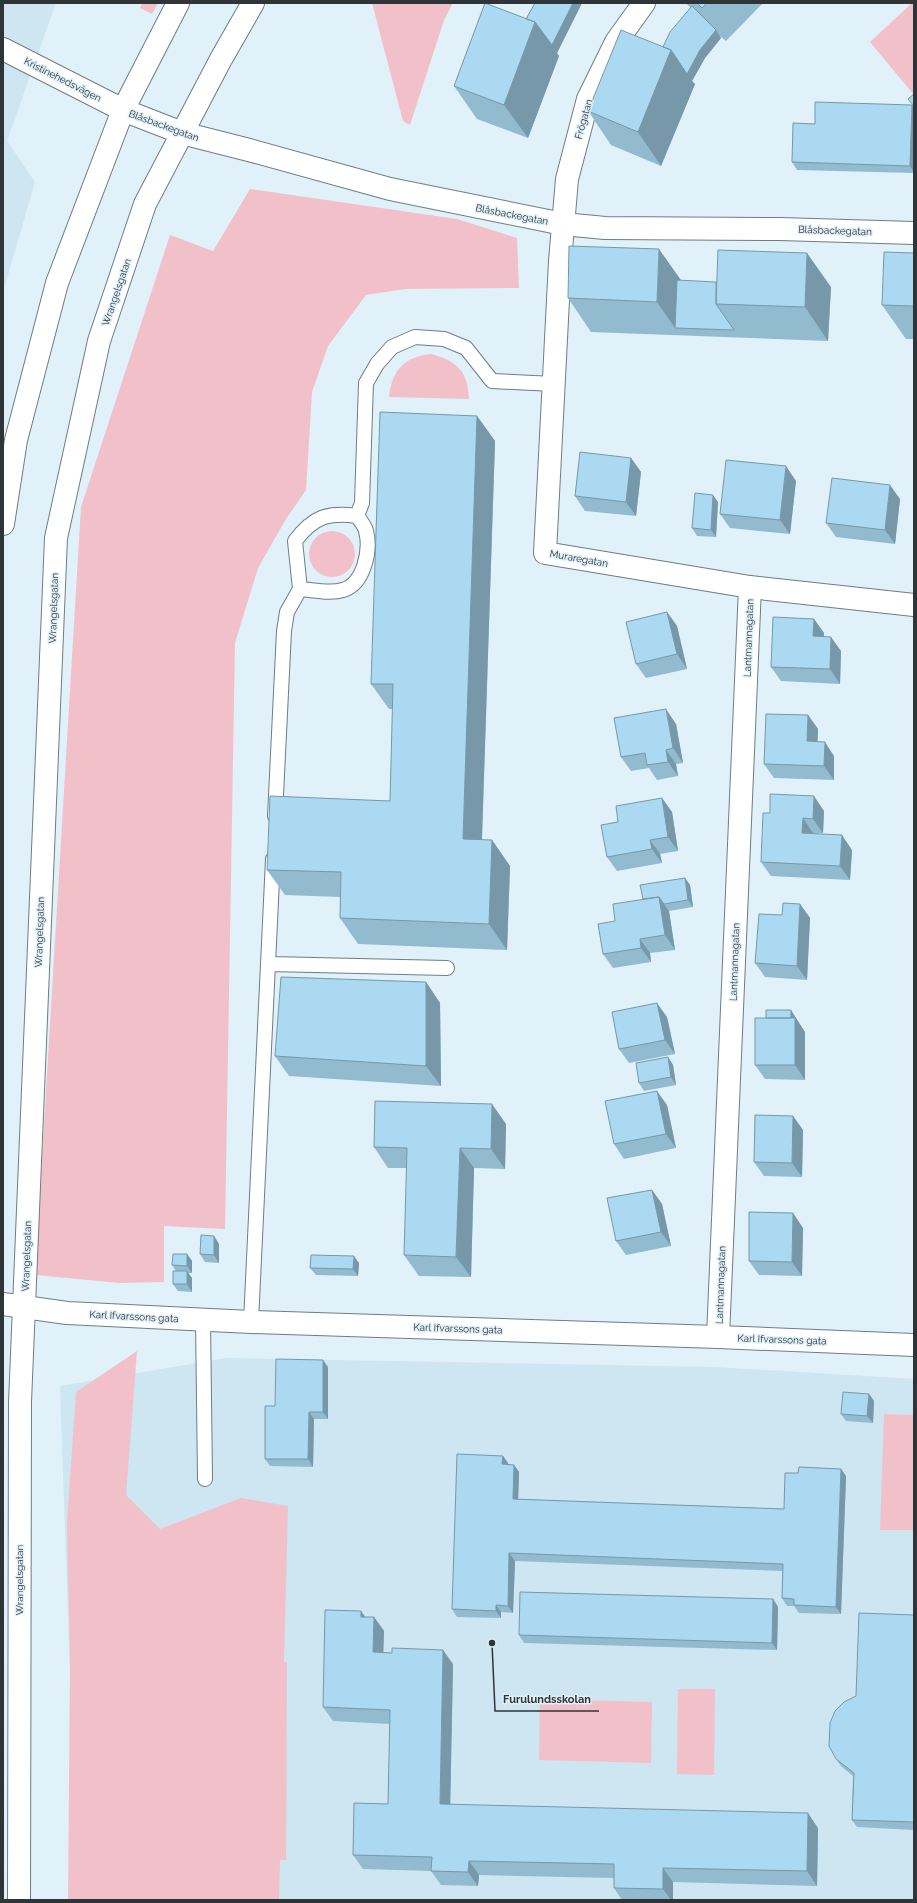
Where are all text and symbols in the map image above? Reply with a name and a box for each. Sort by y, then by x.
street label: Kristinehedsvägen [22,55,103,104]
street label: Frögatan [573,98,594,140]
street label: Blåsbackegatan [127,108,201,143]
street label: Blåsbackegatan [475,202,549,227]
street label: Blåsbackegatan [798,224,872,237]
street label: Wrangelsgatan [100,257,133,327]
street label: Muraregatan [549,548,609,569]
street label: Wrangelsgatan [47,572,60,644]
street label: Lantmannagatan [742,598,755,677]
street label: Wrangelsgatan [33,896,46,968]
street label: Lantmannagatan [728,922,741,1001]
street label: Wrangelsgatan [20,1220,33,1292]
street label: Lantmannagatan [714,1245,727,1324]
street label: Karl Ifvarssons gata [89,1309,179,1324]
street label: Karl Ifvarssons gata [413,1321,503,1336]
street label: Karl Ifvarssons gata [737,1332,827,1347]
street label: Wrangelsgatan [14,1545,25,1615]
callout: Furulundsskolan [495,1688,599,1711]
text: Furulundsskolan [503,1693,591,1706]

